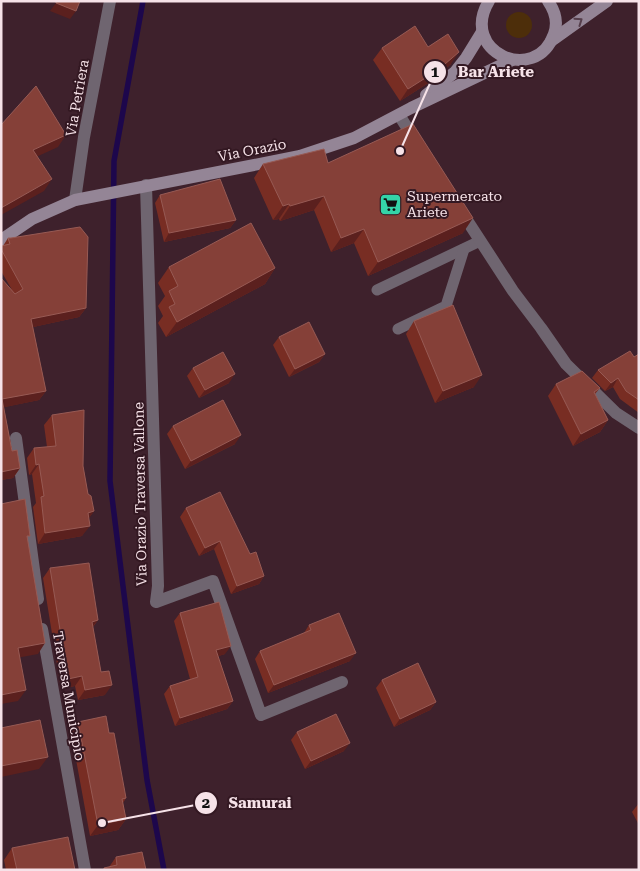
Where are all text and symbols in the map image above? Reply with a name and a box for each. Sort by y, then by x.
one-way arrow [573,18,583,27]
callout: Bar Ariete [422,57,544,87]
street label: Via Petriera [62,58,92,138]
text: 1 [431,63,440,81]
text: Bar Ariete [458,63,534,81]
street label: Via Orazio [216,136,288,164]
place label: Supermercato Ariete [407,188,502,220]
supermarket icon: Supermercato Ariete [379,192,403,216]
street label: Via Orazio Traversa Vallone [130,401,150,586]
street label: Traversa Municipio [50,630,88,762]
callout: Samurai [193,788,301,818]
text: 2 [202,794,210,812]
text: Samurai [228,794,292,812]

